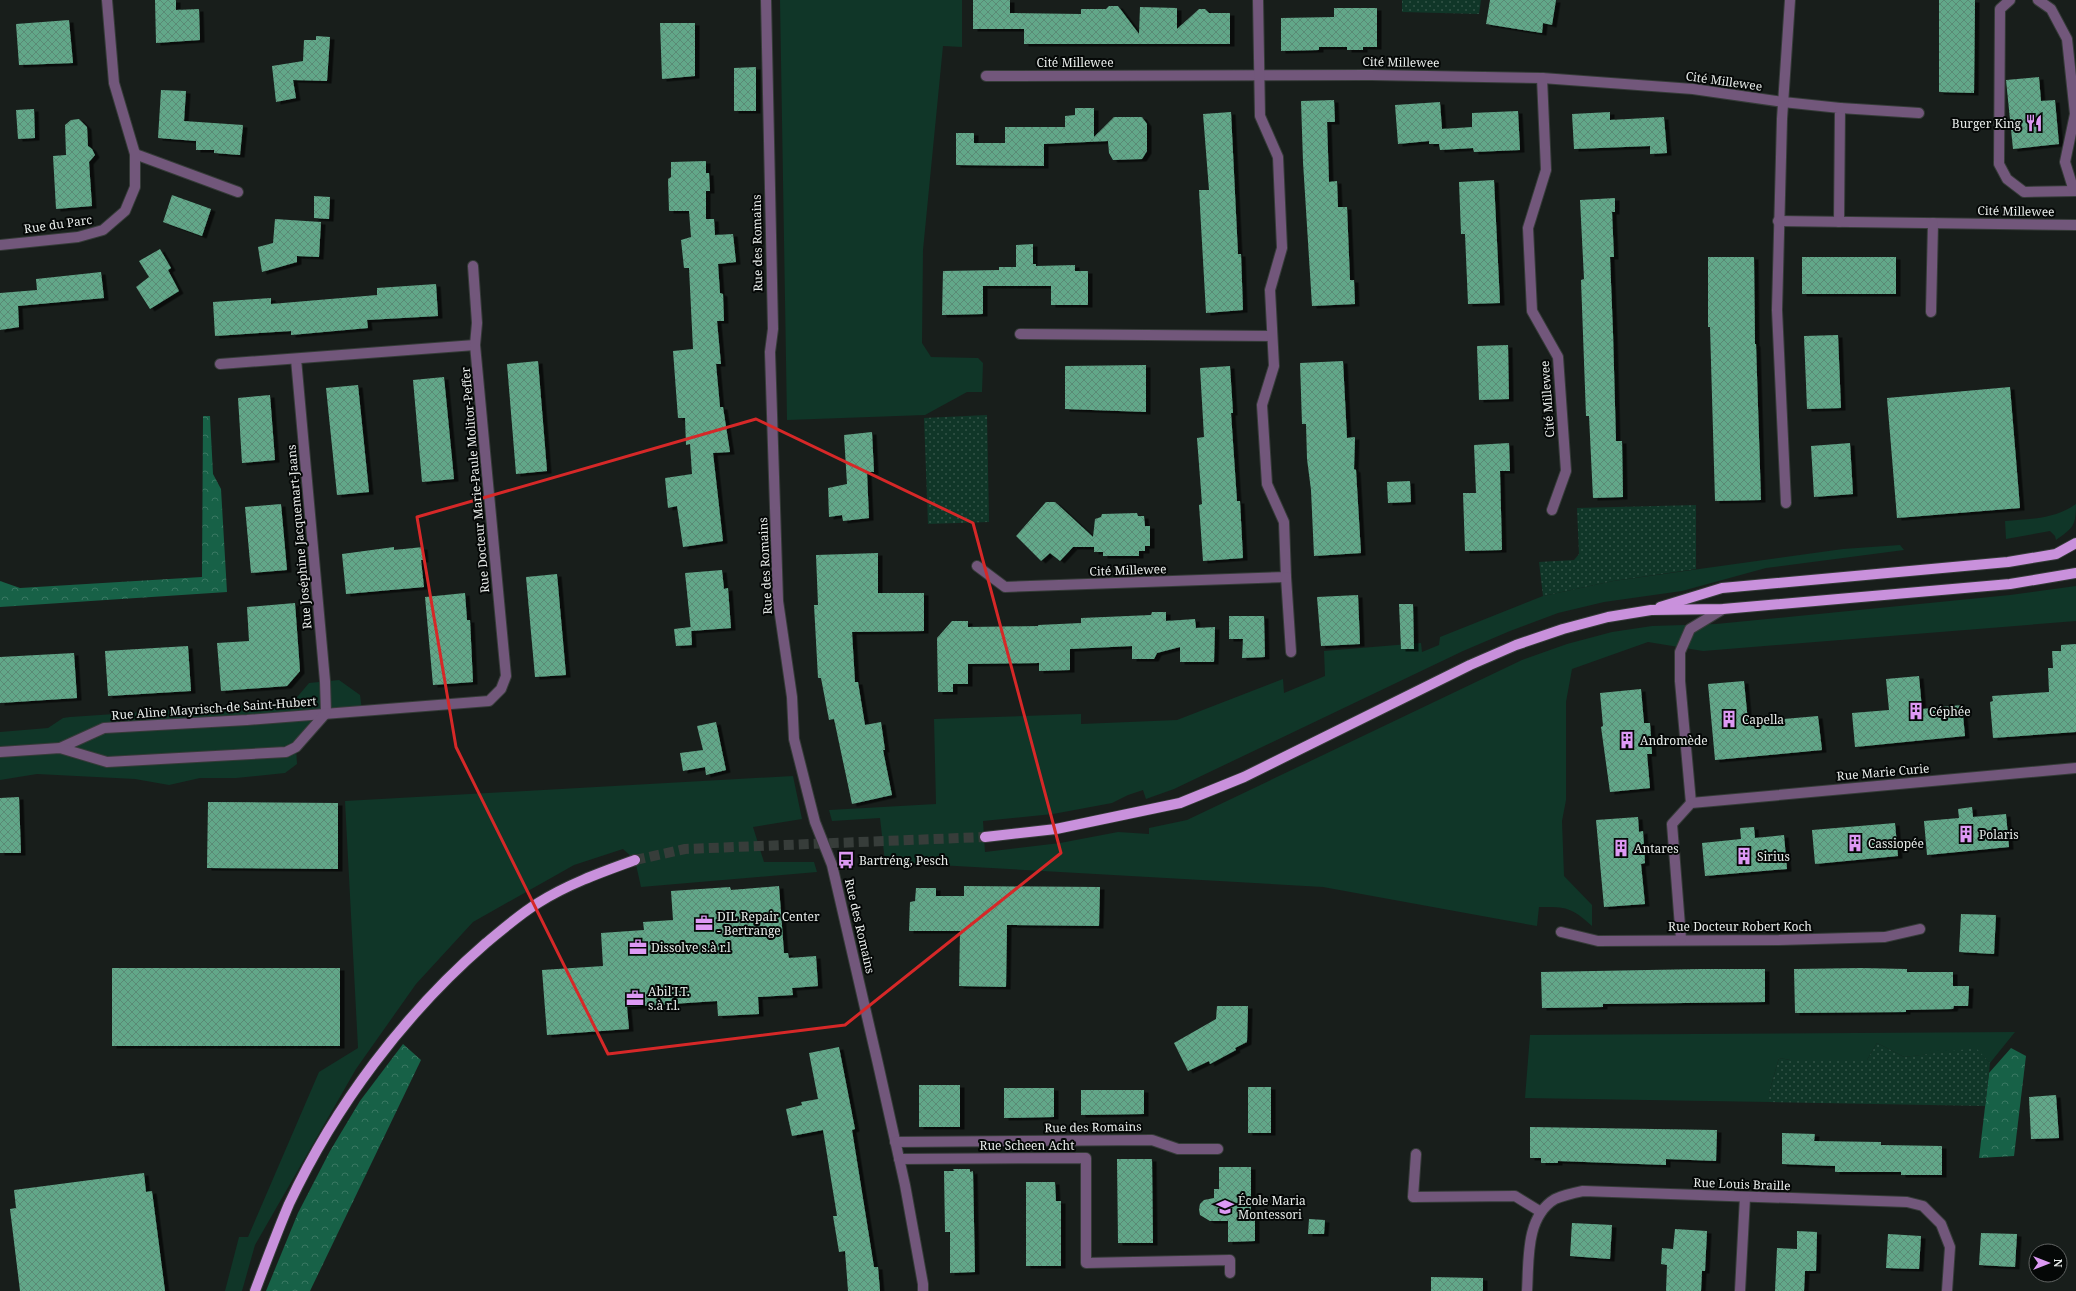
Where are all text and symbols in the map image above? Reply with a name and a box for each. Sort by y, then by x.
street label: Cité Millewee [1362,53,1440,71]
street label: Cité Millewee [1036,54,1114,71]
street label: Cité Millewee [1685,67,1763,95]
restaurant icon: Burger King [2024,113,2044,133]
place label: Burger King [1952,115,2022,132]
street label: Rue des Romains [748,194,766,292]
street label: Cité Millewee [1977,202,2055,220]
street label: Rue du Parc [23,211,93,237]
street label: Cité Millewee [1536,360,1558,438]
street label: Rue Docteur Marie-Paule Molitor-Peffer [457,366,493,594]
street label: Rue Joséphine Jacquemart-Jaans [282,444,316,630]
street label: Rue des Romains [754,517,776,615]
street label: Cité Millewee [1089,560,1167,580]
street label: Rue Aline Mayrisch-de Saint-Hubert [111,692,317,724]
building icon: Céphée [1906,701,1926,721]
place label: Céphée [1929,703,1971,720]
building icon: Capella [1719,709,1739,729]
place label: Capella [1742,711,1784,728]
building icon: Andromède [1617,730,1637,750]
place label: Andromède [1640,732,1708,749]
street label: Rue Marie Curie [1836,759,1930,785]
building icon: Polaris [1956,824,1976,844]
place label: Polaris [1979,826,2019,843]
building icon: Cassiopée [1845,833,1865,853]
place label: Cassiopée [1868,835,1924,852]
building icon: Antares [1611,838,1631,858]
place label: Antares [1634,840,1679,857]
building icon: Sirius [1734,846,1754,866]
place label: Sirius [1757,848,1790,865]
bus stop icon: Bartréng, Pesch [836,850,856,870]
place label: Bartréng, Pesch [859,852,949,869]
street label: Rue des Romains [841,877,879,975]
place label: DIL Repair Center - Bertrange [717,908,820,939]
office icon: DIL Repair Center - Bertrange [694,913,714,933]
street label: Rue Docteur Robert Koch [1668,918,1812,935]
office icon: Dissolve s.à r.l [628,937,648,957]
place label: Dissolve s.à r.l [651,939,731,956]
place label: Abil'I.T. s.à r.l. [648,983,690,1014]
office icon: Abil'I.T. s.à r.l. [625,988,645,1008]
street label: Rue des Romains [1044,1118,1142,1136]
street label: Rue Scheen Acht [980,1137,1074,1154]
street label: Rue Louis Braille [1693,1174,1791,1194]
place label: École Maria Montessori [1238,1192,1306,1223]
school or university icon: École Maria Montessori [1215,1197,1235,1217]
north arrow [2028,1243,2068,1283]
text: N [2051,1259,2066,1268]

